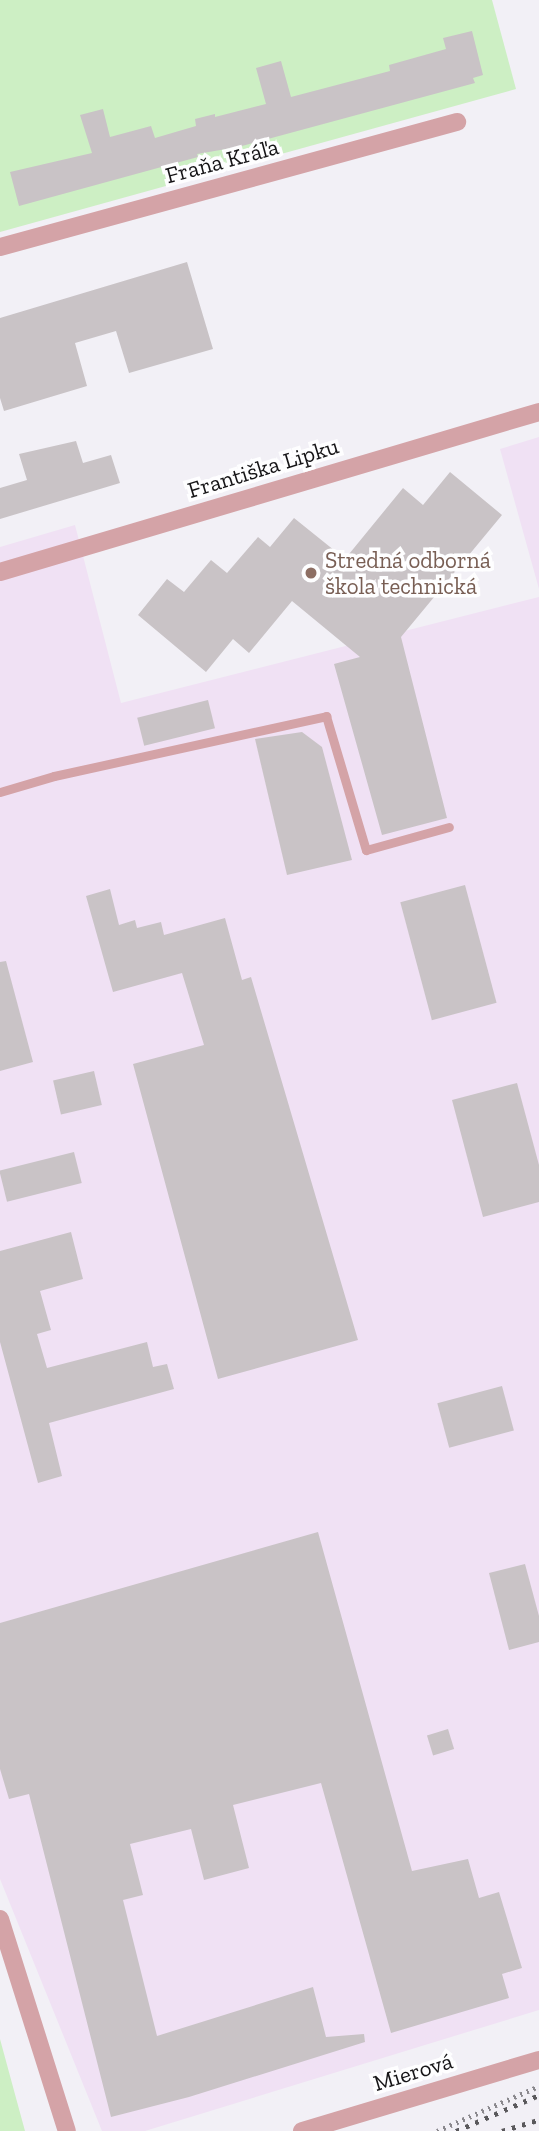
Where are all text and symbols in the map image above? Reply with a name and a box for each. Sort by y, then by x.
street label: Fraňa Kráľa [162,133,282,189]
street label: Františka Lipku [184,432,342,504]
place label: Stredná odborná škola technická [325,546,491,600]
marker: Stredná odborná škola technická [303,565,319,581]
street label: Mierová [370,2047,456,2097]

